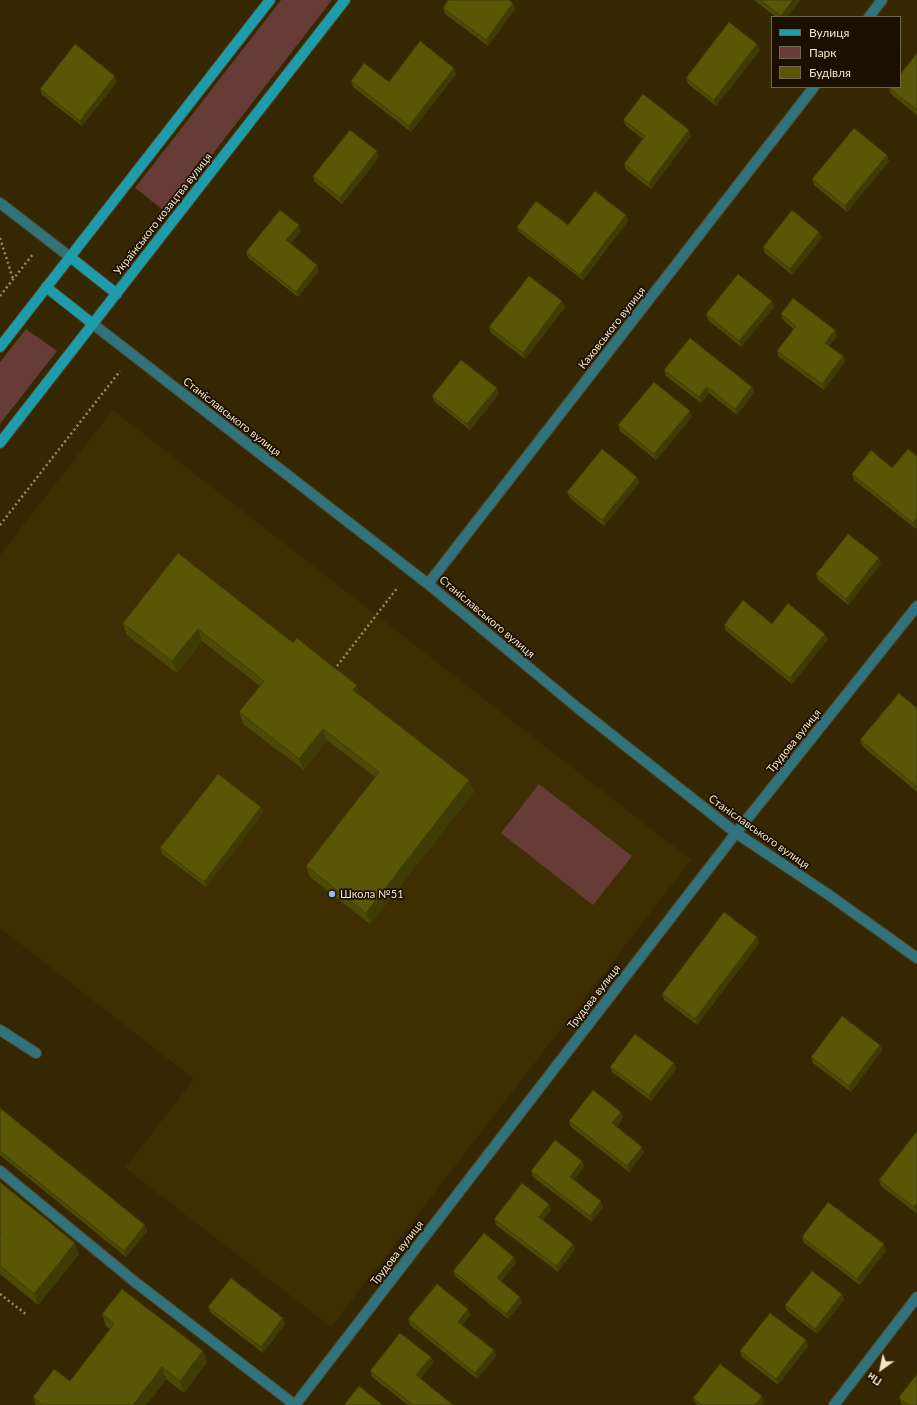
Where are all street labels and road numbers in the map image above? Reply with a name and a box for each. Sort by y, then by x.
street label: Українського козацтва вулиця [111,150,215,278]
street label: Каховського вулиця [576,284,648,372]
street label: Станіславського вулиця [180,375,284,459]
street label: Станіславського вулиця [437,573,537,661]
street label: Трудова вулиця [764,706,824,776]
street label: Станіславського вулиця [706,792,812,872]
street label: Трудова вулиця [565,962,623,1032]
street label: Трудова вулиця [368,1218,426,1288]

